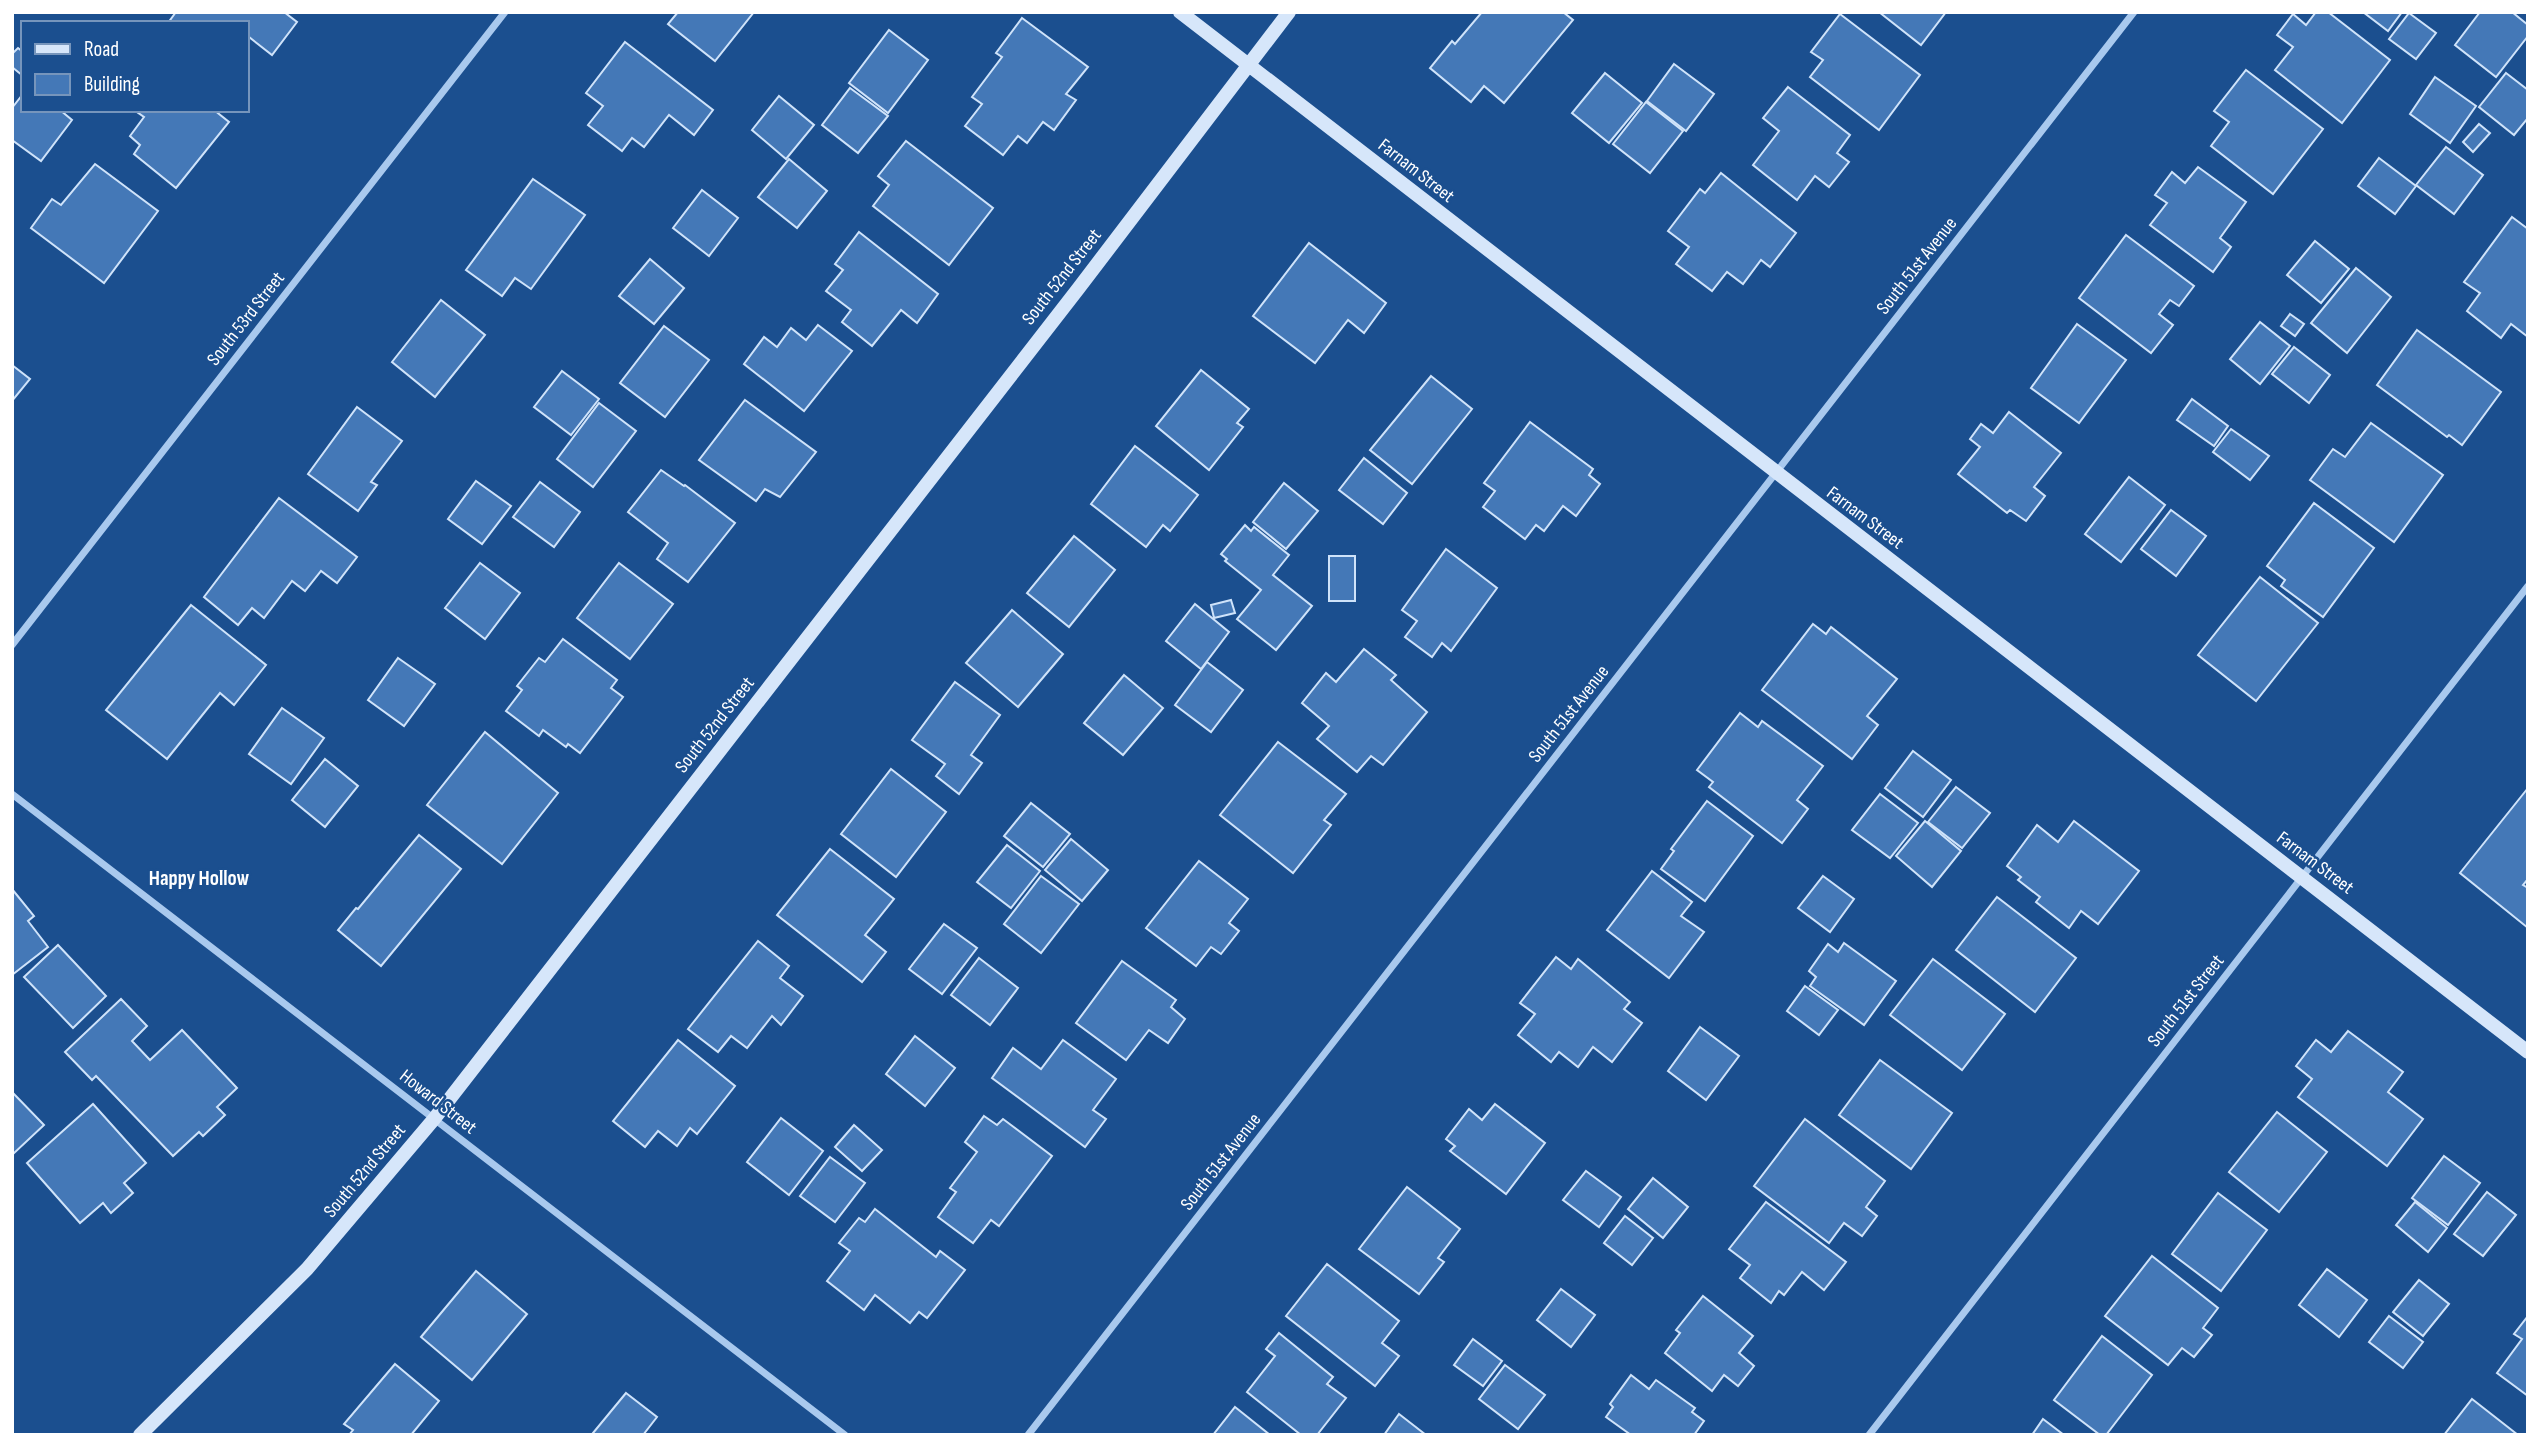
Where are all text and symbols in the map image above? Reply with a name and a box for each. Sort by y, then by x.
legend [21,21,248,112]
text: Road [84,37,119,62]
text: Building [84,72,140,97]
street label: Farnam Street [1373,134,1459,208]
street label: South 51st Avenue [1872,213,1962,319]
street label: South 52nd Street [1017,224,1107,330]
street label: South 53rd Street [202,267,290,370]
street label: Farnam Street [1822,482,1908,555]
street label: South 51st Avenue [1524,661,1614,767]
street label: South 52nd Street [670,672,760,778]
street label: Farnam Street [2272,827,2358,900]
district label: Happy Hollow [149,866,250,891]
street label: South 51st Street [2143,950,2229,1052]
street label: Howard Street [395,1065,481,1139]
street label: South 51st Avenue [1176,1109,1266,1215]
street label: South 52nd Street [319,1119,411,1223]

